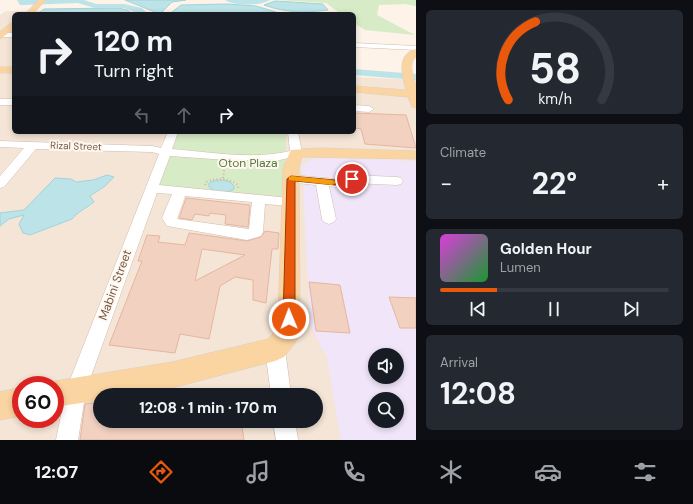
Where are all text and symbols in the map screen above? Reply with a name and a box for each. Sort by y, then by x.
text: 120 m [94,23,173,60]
icon: right [28,28,80,80]
text: 58 [528,42,581,96]
text: Turn right [94,59,174,83]
text: km/h [538,90,571,108]
icon: left [131,104,153,126]
icon: ahead [173,104,195,126]
icon: right [215,104,237,126]
street label: Rizal Street [50,139,102,153]
text: Climate [440,144,486,161]
park label: Oton Plaza [218,155,278,171]
pin [335,162,369,196]
text: 22° [532,164,577,203]
icon: arrive [341,168,363,190]
text: − [440,169,452,198]
text: + [657,169,669,198]
text: Golden Hour [500,239,592,259]
street label: Mabini Street [95,247,135,322]
text: Lumen [500,259,541,276]
position arrow [268,298,310,340]
icon: previous [467,298,489,320]
icon: pause [543,298,565,320]
icon: next [620,298,642,320]
map controls [368,348,404,428]
button: sound [368,348,404,384]
text: Arrival [440,354,478,371]
text: 12:08 [440,374,516,413]
speed limit sign: 60 [12,376,64,428]
button: search [368,392,404,428]
text: 12:08 · 1 min · 170 m [139,398,277,418]
icon: directions [147,458,175,486]
icon: music [244,458,272,486]
icon: phone [340,458,368,486]
icon: climate [437,458,465,486]
icon: car [534,458,562,486]
icon: filters [631,458,659,486]
text: 12:07 [34,460,78,484]

